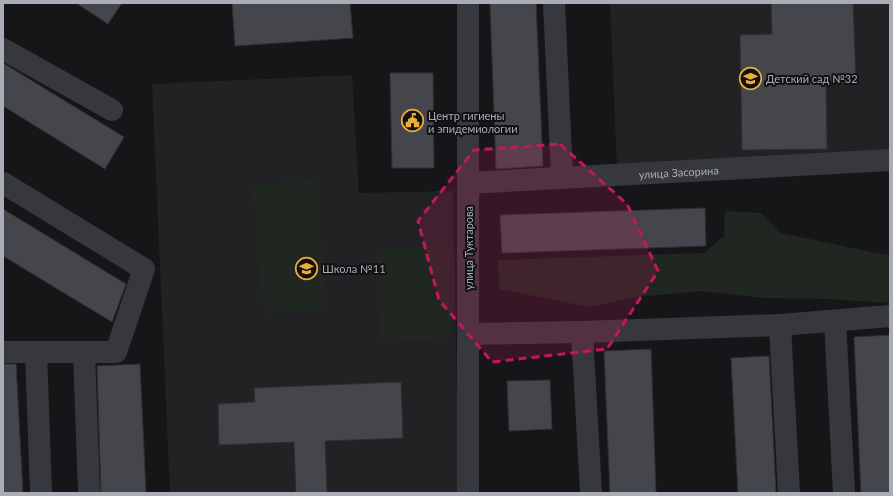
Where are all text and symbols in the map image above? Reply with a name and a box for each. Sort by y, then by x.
school or university icon: Детский сад №32 [738,65,764,91]
place label: Детский сад №32 [766,72,858,85]
public building icon: Центр гигиены и эпидемиологии [399,108,425,134]
place label: Центр гигиены и эпидемиологии [428,109,518,135]
street label: улица Засорина [638,163,719,180]
street label: улица Туктарова [462,206,475,290]
school or university icon: Школа №11 [294,255,320,281]
place label: Школа №11 [322,262,386,275]

